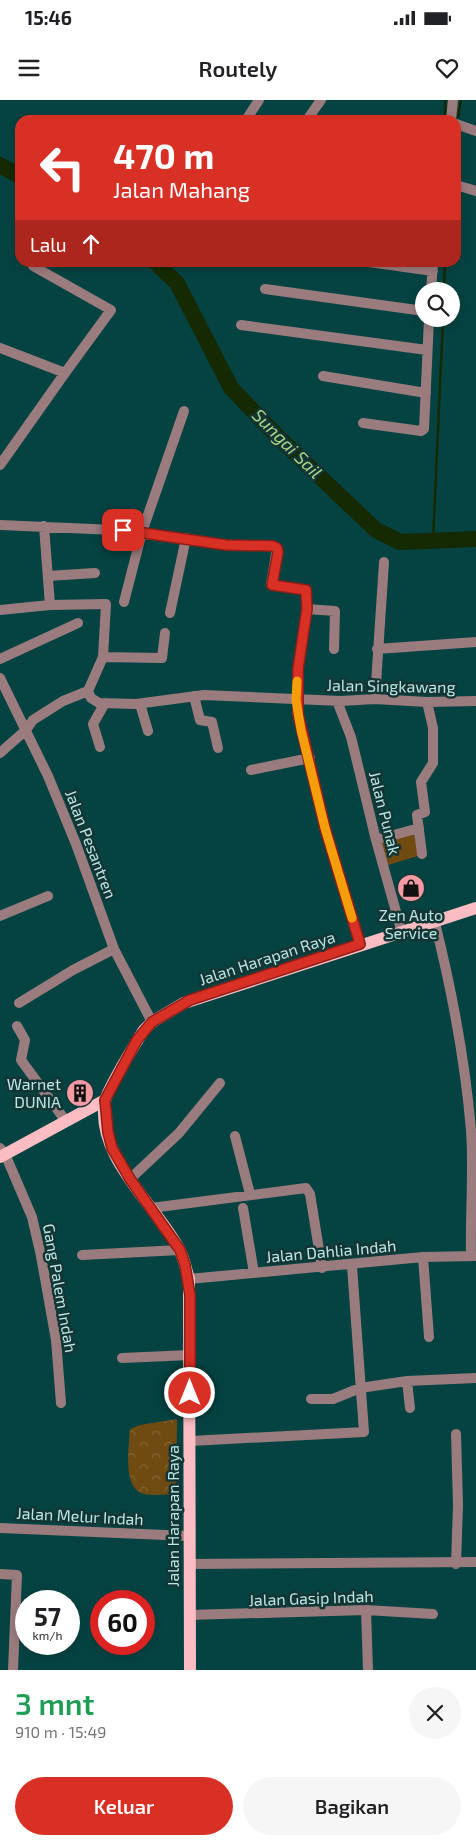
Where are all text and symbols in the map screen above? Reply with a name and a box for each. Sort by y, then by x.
text: 15:46 [25,6,72,29]
icon: menu [15,54,43,82]
icon: heart [433,54,461,82]
text: Routely [199,55,277,81]
text: 470 m [113,134,214,176]
icon: left [30,135,95,200]
text: Jalan Mahang [113,176,250,202]
icon: ahead [77,230,105,258]
text: Lalu [30,233,67,256]
map controls [415,282,460,327]
button: search [415,282,460,327]
water label: Sungai Sail [248,404,327,483]
pin [102,509,144,551]
icon: arrive [109,516,137,544]
street label: Jalan Singkawang [326,675,456,696]
street label: Jalan Punak [366,769,405,857]
street label: Jalan Pesantren [62,787,121,901]
shop icon: Zen Auto Service [396,873,426,903]
place label: Zen Auto Service [379,905,443,942]
street label: Jalan Harapan Raya [196,927,337,989]
place label: Warnet DUNIA [7,1074,61,1111]
building icon: Warnet DUNIA [65,1078,95,1108]
street label: Gang Palem Indah [40,1222,81,1354]
street label: Jalan Dahlia Indah [265,1235,397,1266]
position arrow [163,1366,215,1418]
street label: Jalan Harapan Raya [163,1445,182,1587]
street label: Jalan Melur Indah [16,1503,144,1528]
street label: Jalan Gasip Indah [248,1586,374,1609]
speed limit sign: 60 [90,1590,155,1655]
text: 57 [34,1601,61,1631]
text: km/h [33,1628,62,1642]
text: 3 mnt [15,1685,95,1721]
button: close [409,1687,461,1739]
text: 910 m · 15:49 [15,1722,106,1741]
button: Keluar [15,1777,233,1835]
button: Bagikan [243,1777,461,1835]

